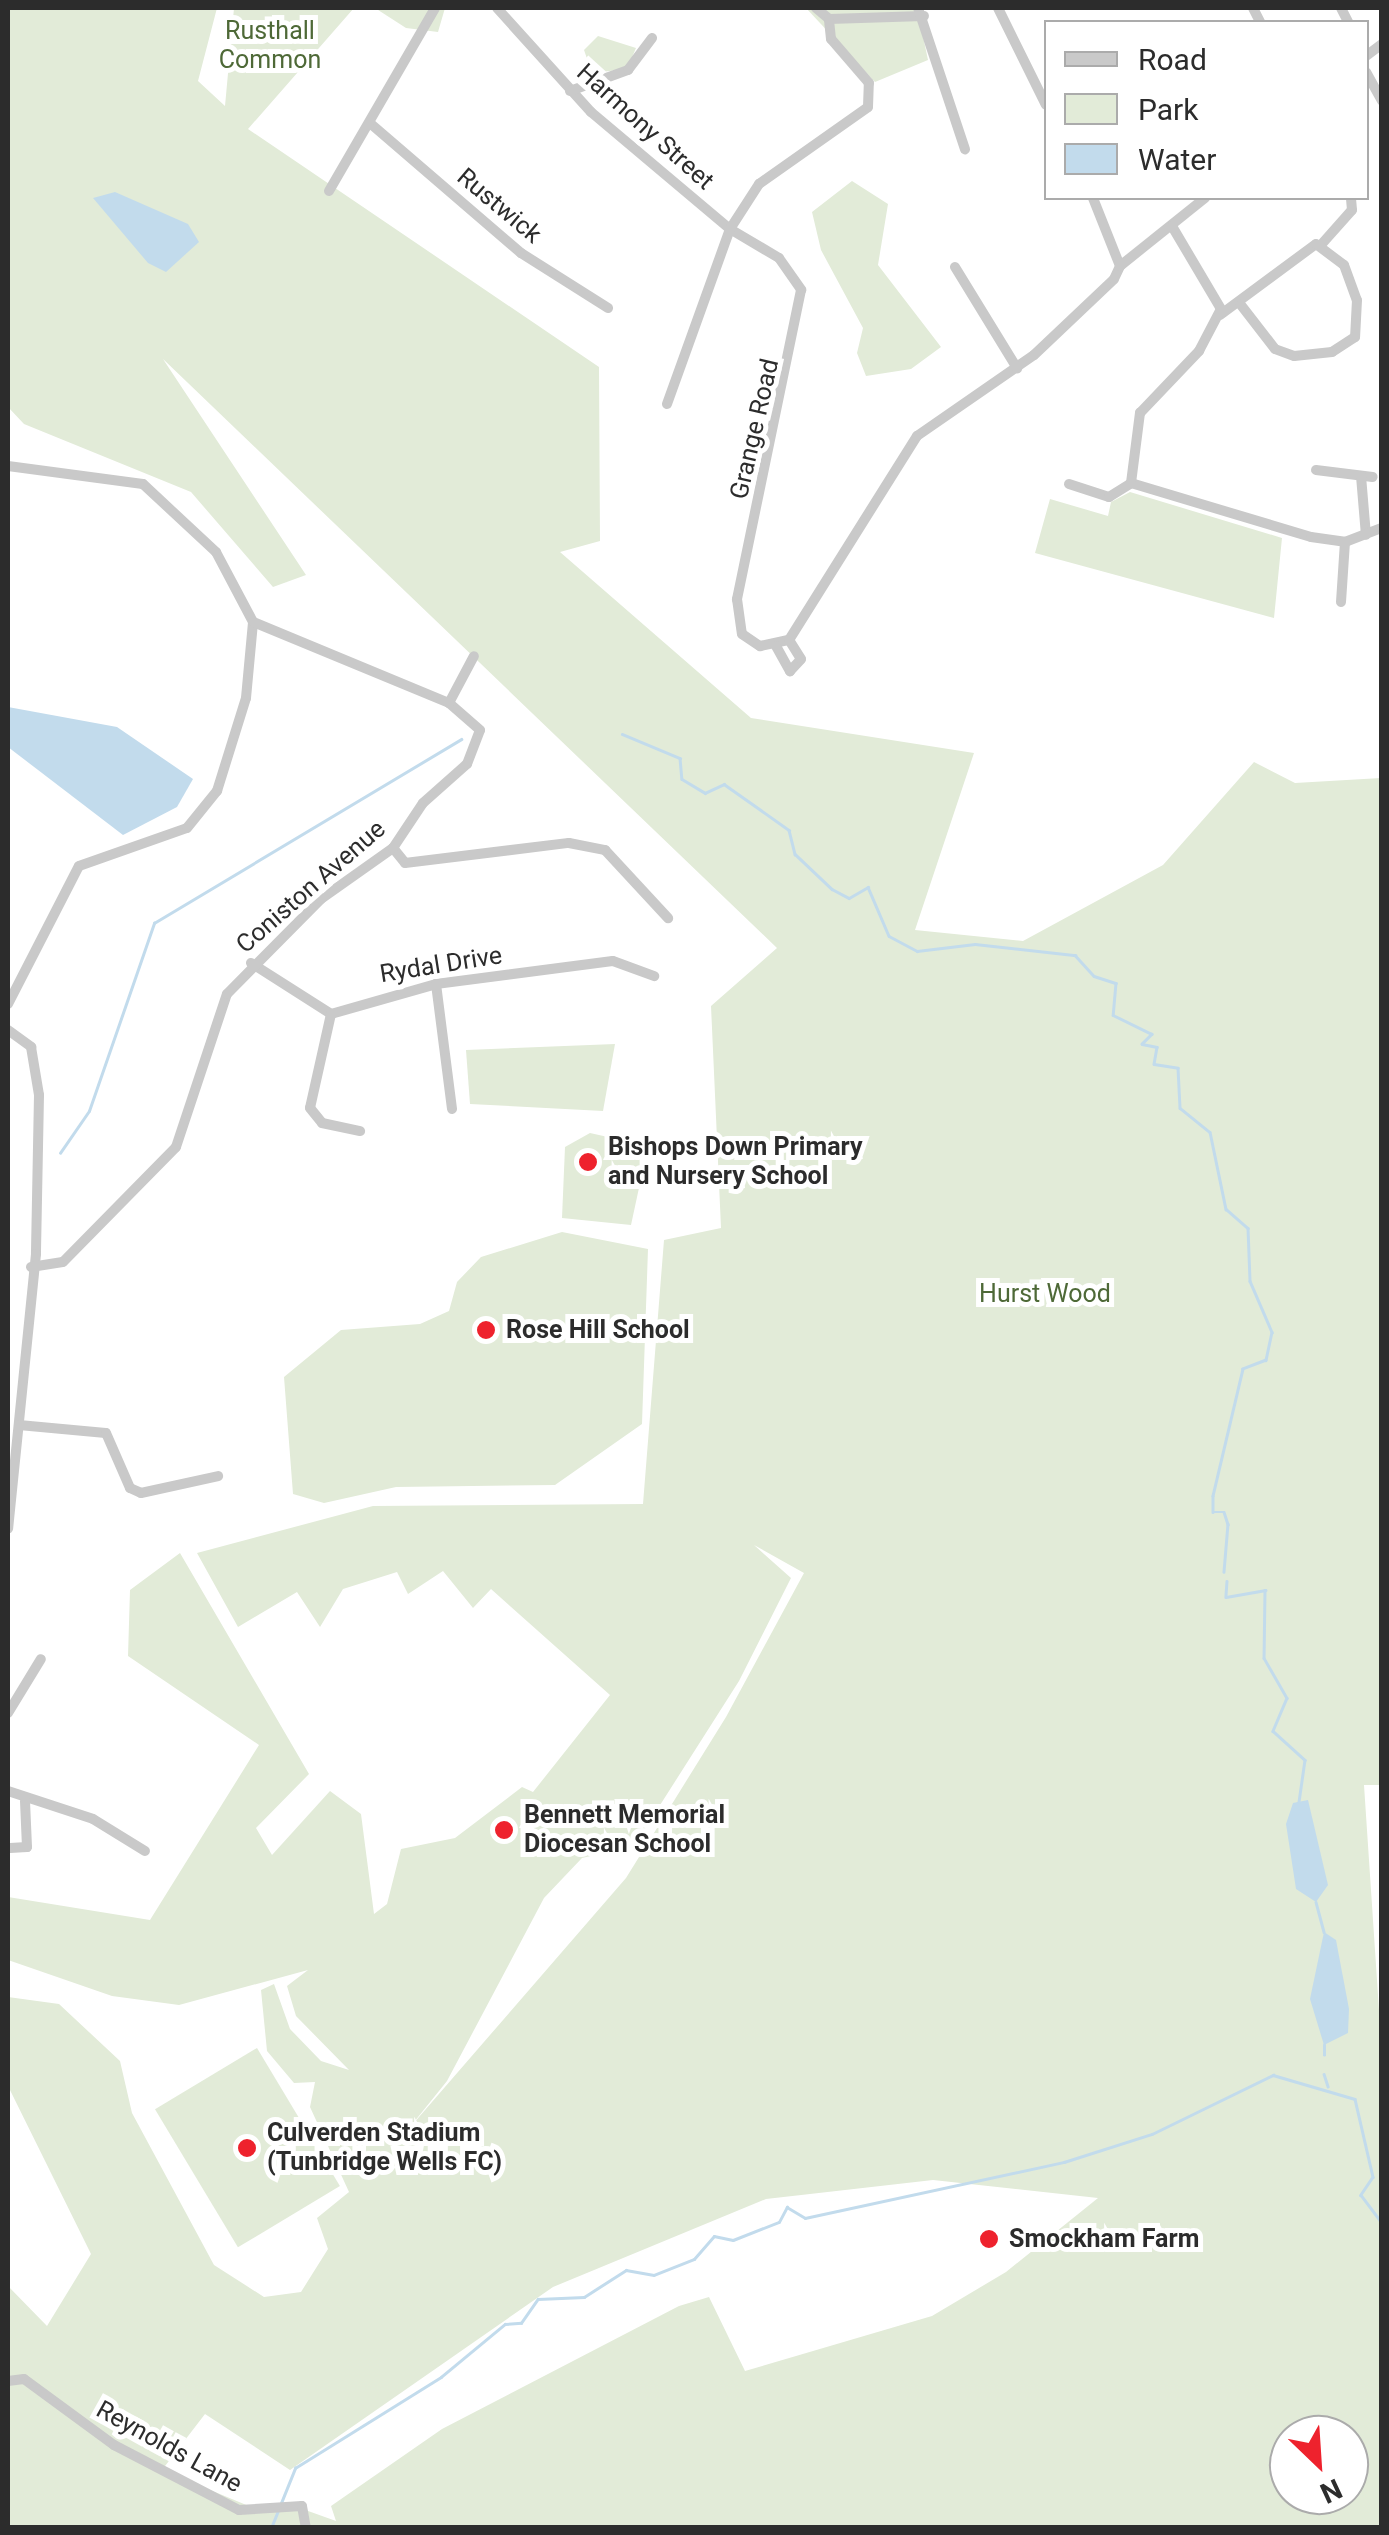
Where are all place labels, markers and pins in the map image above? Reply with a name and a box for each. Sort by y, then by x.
place label: Bishops Down Primary and Nursery School [608,1133,862,1192]
marker: Bishops Down Primary and Nursery School [577,1151,599,1173]
place label: Rose Hill School [506,1315,690,1345]
marker: Rose Hill School [475,1319,497,1341]
place label: Bennett Memorial Diocesan School [524,1801,725,1860]
marker: Bennett Memorial Diocesan School [493,1819,515,1841]
place label: Culverden Stadium (Tunbridge Wells FC) [267,2119,502,2178]
marker: Culverden Stadium (Tunbridge Wells FC) [236,2137,258,2159]
place label: Smockham Farm [1009,2224,1199,2254]
marker: Smockham Farm [978,2228,1000,2250]

